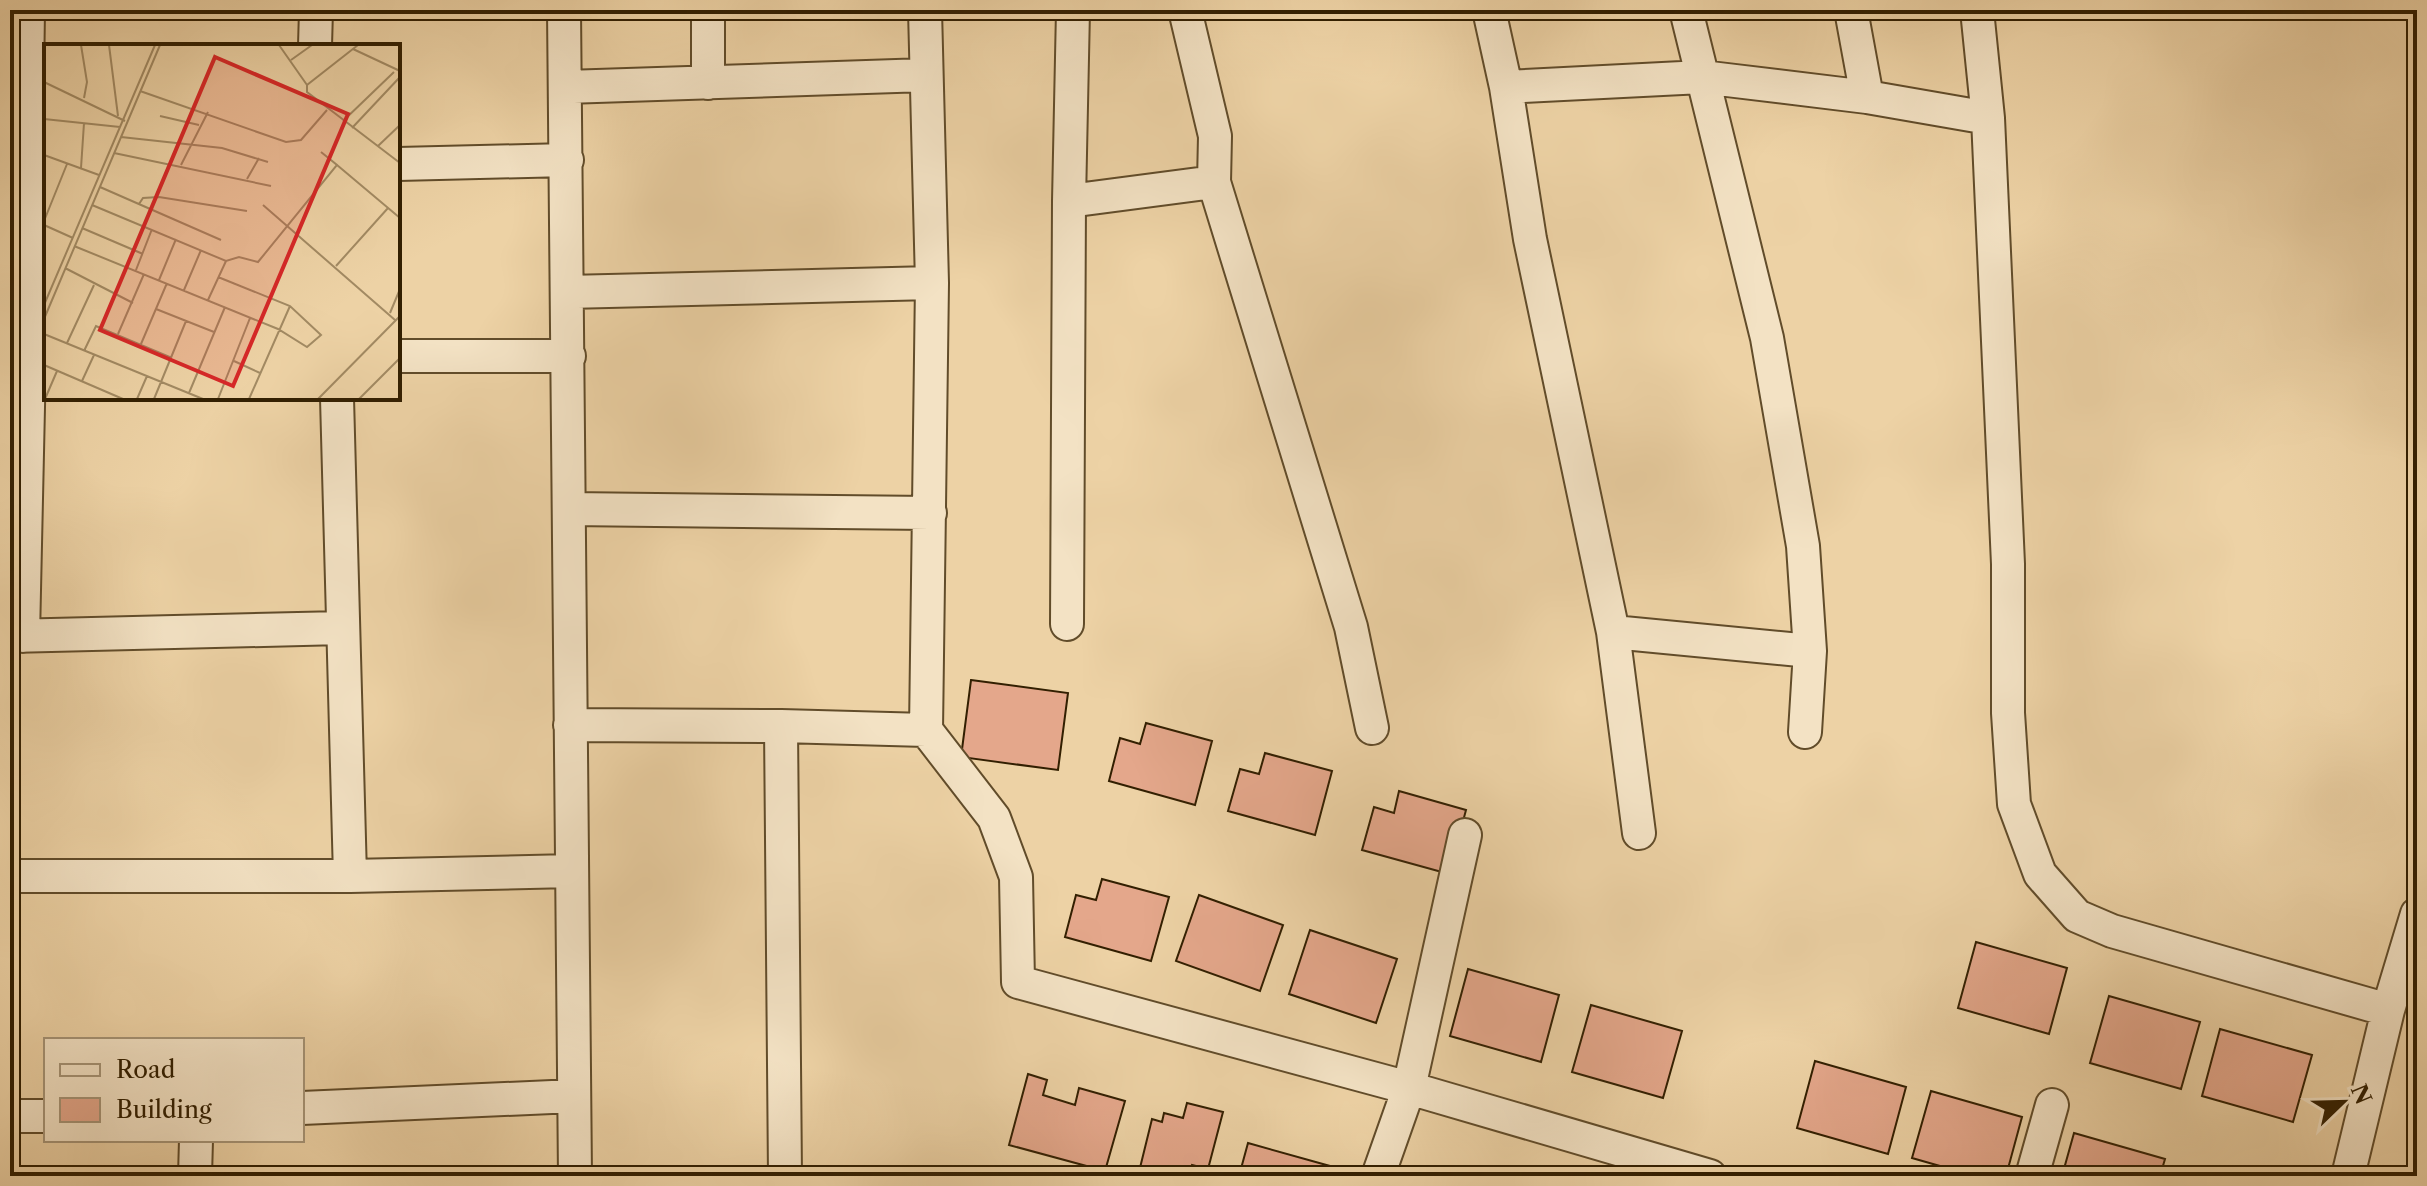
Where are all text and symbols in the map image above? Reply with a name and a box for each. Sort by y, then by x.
inset map [44,44,400,400]
legend [44,1038,304,1142]
text: Road [116,1055,176,1084]
north arrow [2303,1062,2383,1142]
text: N [2345,1080,2377,1108]
text: Building [116,1095,212,1124]

